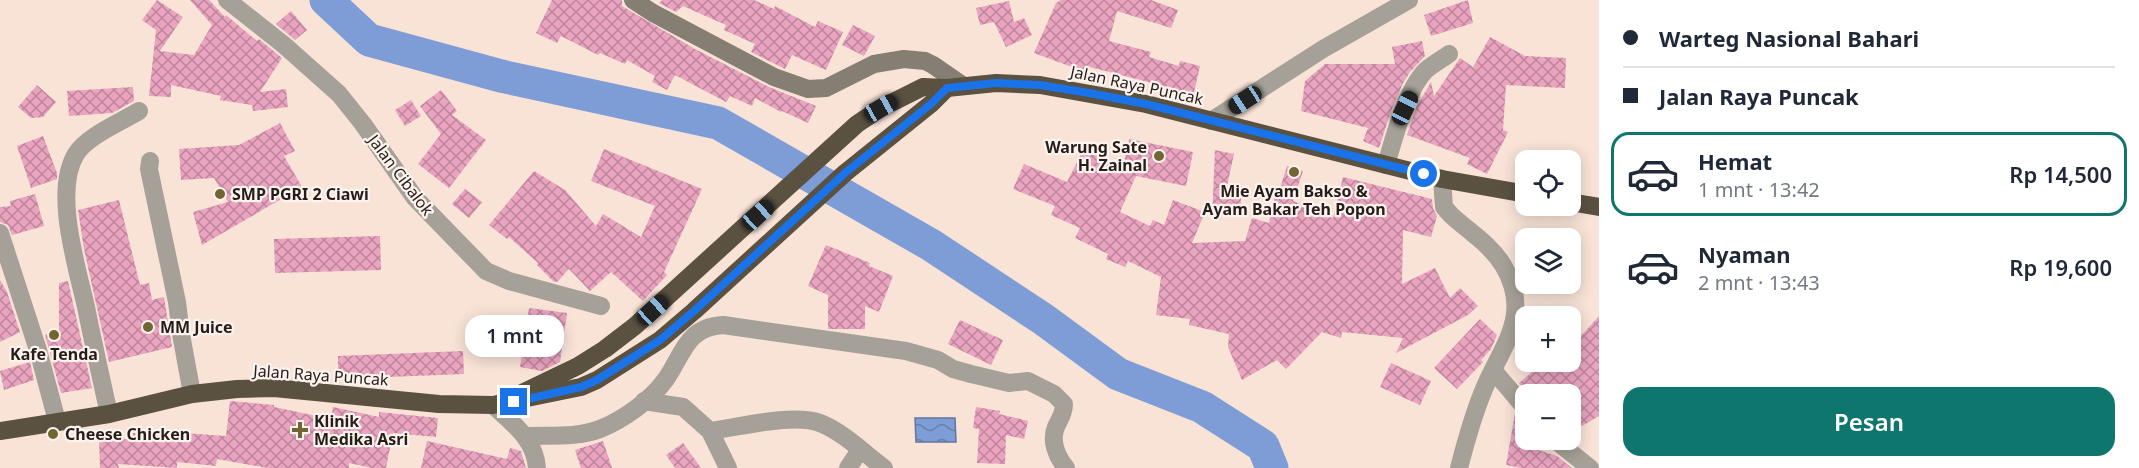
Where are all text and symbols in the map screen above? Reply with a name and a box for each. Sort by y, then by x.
text: Warteg Nasional Bahari [1659,23,1919,53]
street label: Jalan Raya Puncak [1067,60,1206,110]
text: Jalan Raya Puncak [1659,81,1859,111]
car [1225,83,1265,117]
car [1389,88,1421,128]
car [861,91,901,125]
street label: Jalan Cibalok [362,128,439,220]
place label: Warung Sate H. Zainal [1045,136,1147,176]
text: Hemat [1698,146,1772,176]
icon: car [1626,147,1680,201]
marker: Warung Sate H. Zainal [1152,149,1166,163]
map controls [1515,150,1581,450]
button: locate [1515,150,1581,216]
text: Rp 14,500 [2009,159,2112,189]
route start [1410,160,1437,187]
marker: Mie Ayam Bakso & Ayam Bakar Teh Popon [1287,165,1301,179]
text: 1 mnt · 13:42 [1698,176,1820,203]
place label: Mie Ayam Bakso & Ayam Bakar Teh Popon [1202,180,1386,220]
place label: SMP PGRI 2 Ciawi [232,183,369,205]
marker: SMP PGRI 2 Ciawi [213,187,227,201]
car [739,196,777,234]
button: layers [1515,228,1581,294]
text: Nyaman [1698,239,1791,269]
icon: car [1626,240,1680,294]
text: Rp 19,600 [2009,252,2112,282]
text: 2 mnt · 13:43 [1698,269,1820,296]
car [634,291,672,329]
button: + [1515,306,1581,372]
callout: 1 mnt [464,315,564,357]
place label: MM Juice [160,316,233,338]
marker: MM Juice [141,320,155,334]
text: 1 mnt [486,322,543,349]
marker: Kafe Tenda [47,328,61,342]
place label: Kafe Tenda [10,343,98,365]
street label: Jalan Raya Puncak [251,359,390,391]
button: − [1515,384,1581,450]
button: Pesan [1623,387,2115,456]
route end [500,388,527,415]
place label: Klinik Medika Asri [314,410,408,450]
marker: Klinik Medika Asri [291,421,309,439]
place label: Cheese Chicken [65,423,190,445]
marker: Cheese Chicken [46,427,60,441]

